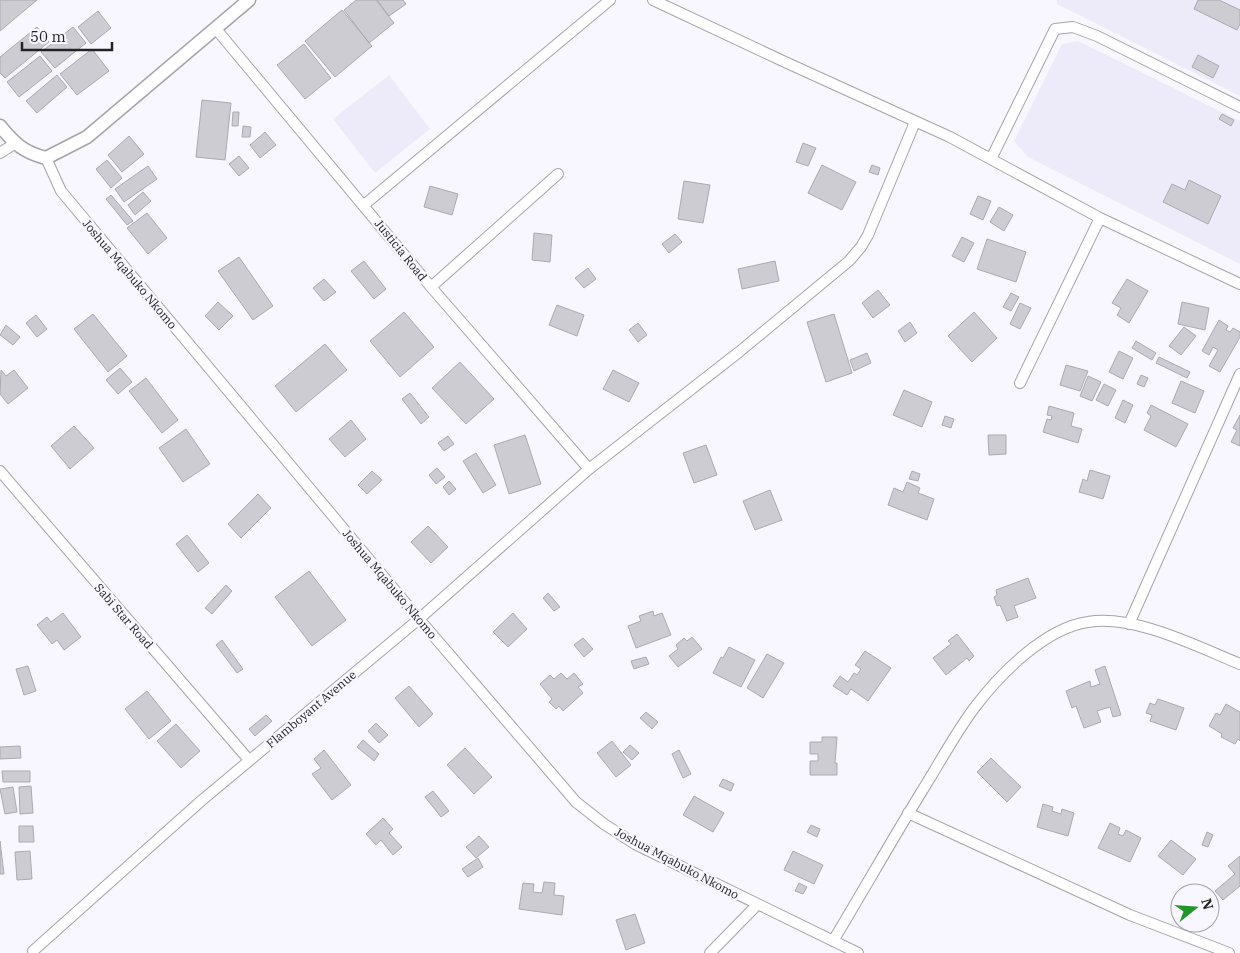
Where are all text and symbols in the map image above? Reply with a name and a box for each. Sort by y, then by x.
scale bar [22,20,112,52]
text: 50 m [30,27,66,46]
street label: Joshua Mqabuko Nkomo [80,216,180,332]
street label: Justicia Road [372,216,430,284]
street label: Joshua Mqabuko Nkomo [340,526,440,642]
street label: Sabi Star Road [92,580,156,652]
street label: Flamboyant Avenue [263,667,359,751]
street label: Joshua Mqabuko Nkomo [612,824,742,902]
north arrow [1170,883,1220,933]
text: N [1197,896,1218,912]

